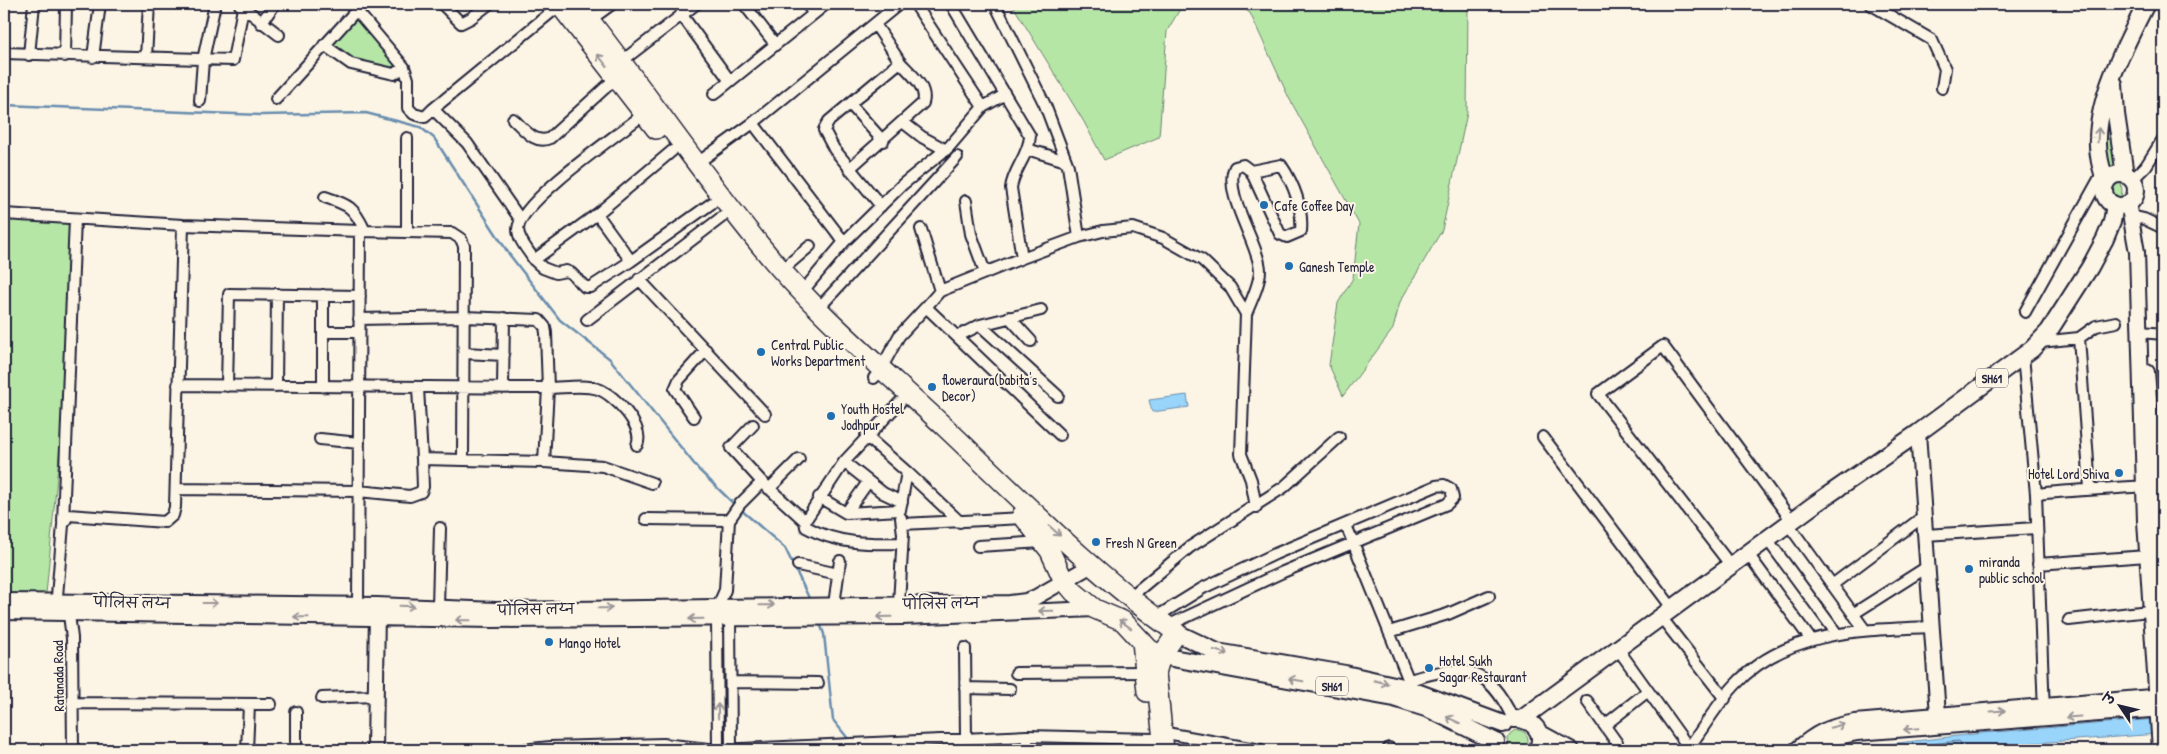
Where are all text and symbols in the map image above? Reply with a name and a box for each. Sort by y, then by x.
one-way arrow [597,54,608,67]
one-way arrow [2094,128,2103,144]
place label: Cafe Coffee Day [1274,196,1354,216]
marker: Cafe Coffee Day [1258,199,1270,211]
place label: Ganesh Temple [1299,257,1375,277]
marker: Ganesh Temple [1283,260,1295,272]
place label: Central Public Works Department [771,335,865,371]
marker: Central Public Works Department [755,346,767,358]
road number: SH61 [1976,368,2008,388]
place label: floweraura(babita's Decor) [942,370,1037,405]
marker: floweraura(babita's Decor) [926,381,938,393]
place label: Youth Hostel Jodhpur [841,399,904,435]
marker: Youth Hostel Jodhpur [825,410,837,422]
place label: Hotel Lord Shiva [2028,464,2110,483]
marker: Hotel Lord Shiva [2113,467,2125,479]
one-way arrow [1048,525,1061,537]
place label: Fresh N Green [1105,533,1177,552]
marker: Fresh N Green [1090,536,1102,548]
place label: miranda public school [1979,552,2044,588]
marker: miranda public school [1963,563,1975,575]
street label: पोलिस लय्न [92,591,171,612]
street label: पोलिस लय्न [901,592,980,613]
one-way arrow [202,598,218,608]
street label: पोलिस लय्न [496,598,575,619]
one-way arrow [759,601,775,610]
one-way arrow [399,602,415,611]
one-way arrow [596,603,613,613]
one-way arrow [1039,606,1055,616]
one-way arrow [293,612,309,622]
one-way arrow [876,612,892,622]
one-way arrow [688,614,704,624]
one-way arrow [455,615,472,625]
one-way arrow [1119,618,1132,629]
place label: Mango Hotel [559,633,621,653]
marker: Mango Hotel [543,636,555,648]
street label: Ratanada Road [48,640,68,712]
one-way arrow [1213,648,1229,658]
place label: Hotel Sukh Sagar Restaurant [1439,651,1527,687]
marker: Hotel Sukh Sagar Restaurant [1423,662,1435,674]
one-way arrow [1288,675,1304,685]
road number: SH61 [1316,676,1348,696]
one-way arrow [1372,677,1388,687]
north arrow [2094,682,2144,732]
text: उ [2097,688,2120,709]
one-way arrow [713,704,723,720]
one-way arrow [1990,706,2006,715]
one-way arrow [2065,712,2081,722]
one-way arrow [1446,714,1461,724]
one-way arrow [1828,721,1844,730]
one-way arrow [1903,724,1919,734]

